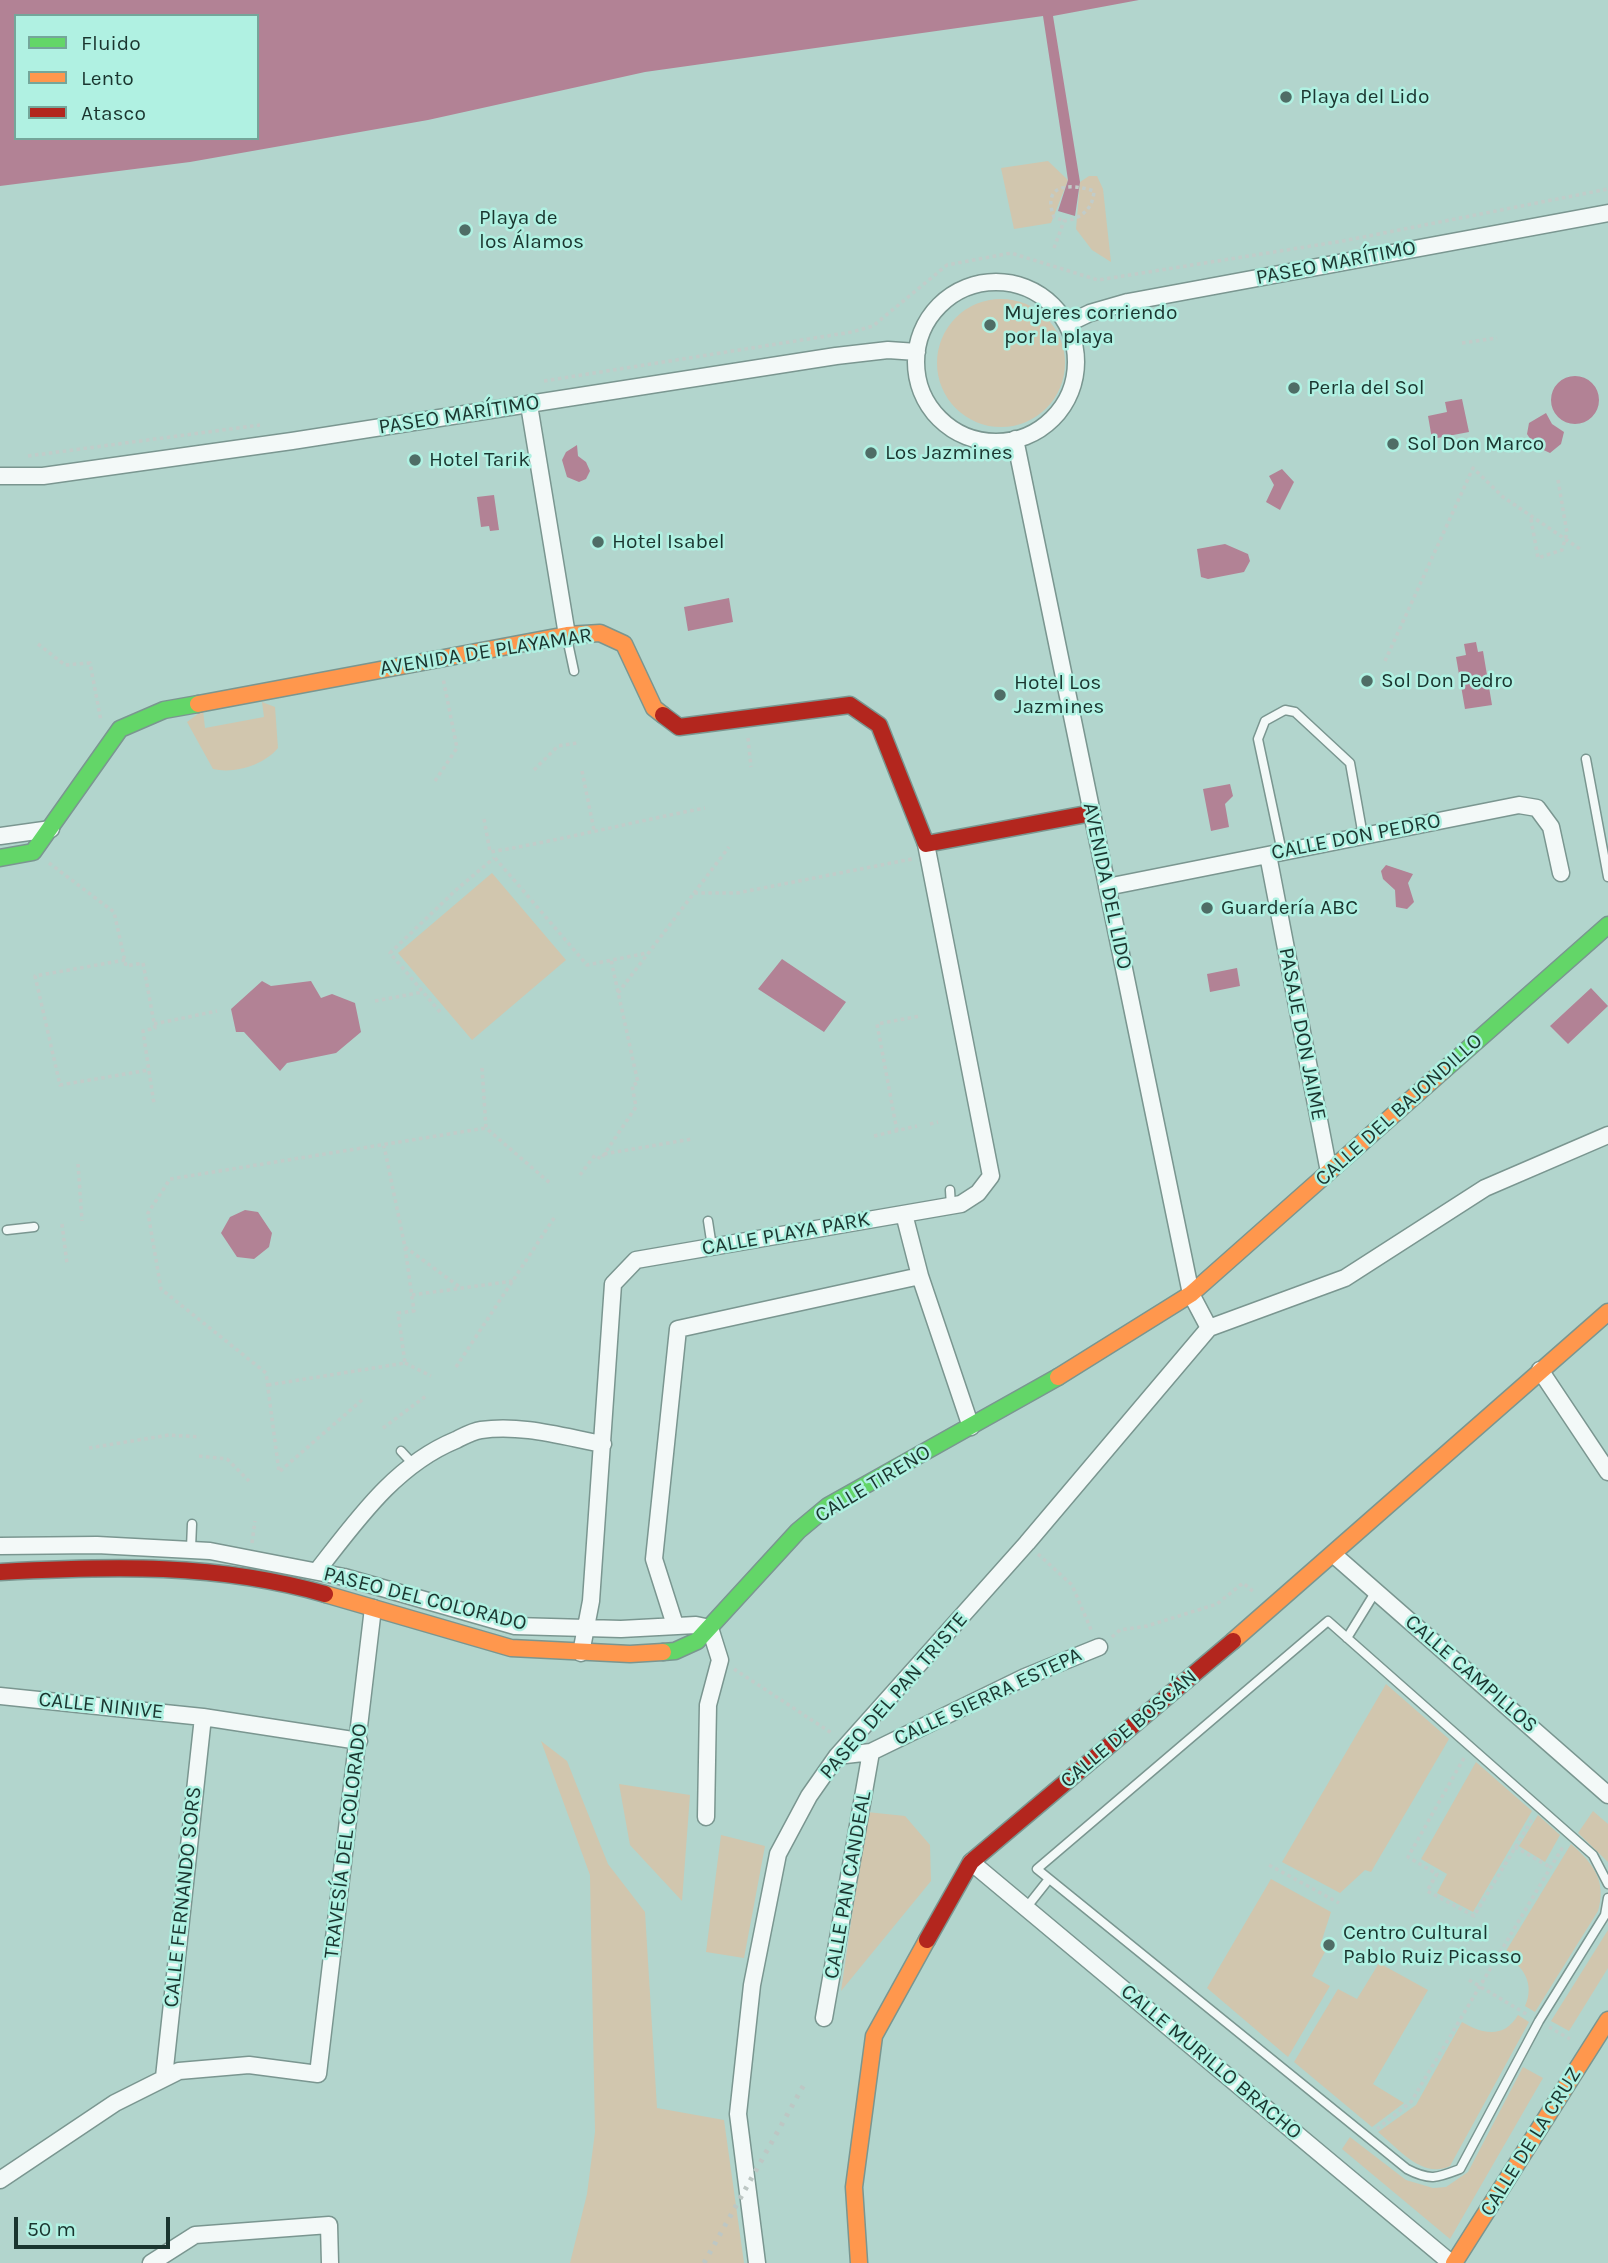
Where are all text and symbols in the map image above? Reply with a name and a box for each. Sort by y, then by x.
legend [14,14,259,140]
text: Fluido [81,31,141,55]
text: Lento [81,66,134,90]
place label: Playa del Lido [1300,84,1429,110]
marker: Playa del Lido [1278,89,1294,105]
text: Atasco [81,101,146,125]
place label: Playa de los Álamos [479,205,584,255]
marker: Playa de los Álamos [457,222,473,238]
street label: PASEO MARÍTIMO [1254,235,1418,291]
place label: Mujeres corriendo por la playa [1004,300,1177,350]
marker: Mujeres corriendo por la playa [982,317,998,333]
place label: Perla del Sol [1308,375,1425,401]
marker: Perla del Sol [1286,380,1302,396]
street label: PASEO MARÍTIMO [377,390,541,440]
place label: Sol Don Marco [1407,431,1544,457]
marker: Sol Don Marco [1385,436,1401,452]
place label: Los Jazmines [885,440,1013,466]
marker: Los Jazmines [863,445,879,461]
place label: Hotel Tarik [429,447,530,473]
marker: Hotel Tarik [407,452,423,468]
place label: Hotel Isabel [612,529,725,555]
marker: Hotel Isabel [590,534,606,550]
street label: AVENIDA DE PLAYAMAR [378,623,594,681]
place label: Sol Don Pedro [1381,668,1513,694]
place label: Hotel Los Jazmines [1014,670,1104,720]
marker: Sol Don Pedro [1359,673,1375,689]
marker: Hotel Los Jazmines [992,687,1008,703]
street label: AVENIDA DEL LIDO [1077,800,1137,972]
street label: CALLE DON PEDRO [1269,808,1443,866]
place label: Guardería ABC [1221,895,1358,921]
marker: Guardería ABC [1199,900,1215,916]
street label: PASAJE DON JAIME [1273,945,1331,1123]
street label: CALLE DEL BAJONDILLO [1310,1028,1488,1192]
street label: CALLE PLAYA PARK [700,1207,872,1261]
street label: CALLE TIRENO [811,1440,935,1528]
street label: PASEO DEL COLORADO [321,1562,529,1636]
street label: PASEO DEL PAN TRISTE [815,1607,973,1785]
street label: CALLE CAMPILLOS [1400,1610,1542,1738]
street label: CALLE SIERRA ESTEPA [890,1642,1086,1752]
street label: CALLE DE BOSCÁN [1056,1665,1202,1793]
street label: CALLE NINIVE [37,1687,165,1725]
street label: TRAVESÍA DEL COLORADO [319,1722,373,1960]
street label: CALLE FERNANDO SORS [159,1785,207,2009]
street label: CALLE PAN CANDEAL [819,1789,877,1981]
place label: Centro Cultural Pablo Ruiz Picasso [1343,1920,1522,1970]
marker: Centro Cultural Pablo Ruiz Picasso [1321,1937,1337,1953]
street label: CALLE MURILLO BRACHO [1115,1979,1307,2145]
street label: CALLE DE LA CRUZ [1475,2063,1587,2221]
scale bar [18,2204,173,2248]
text: 50 m [27,2217,76,2241]

